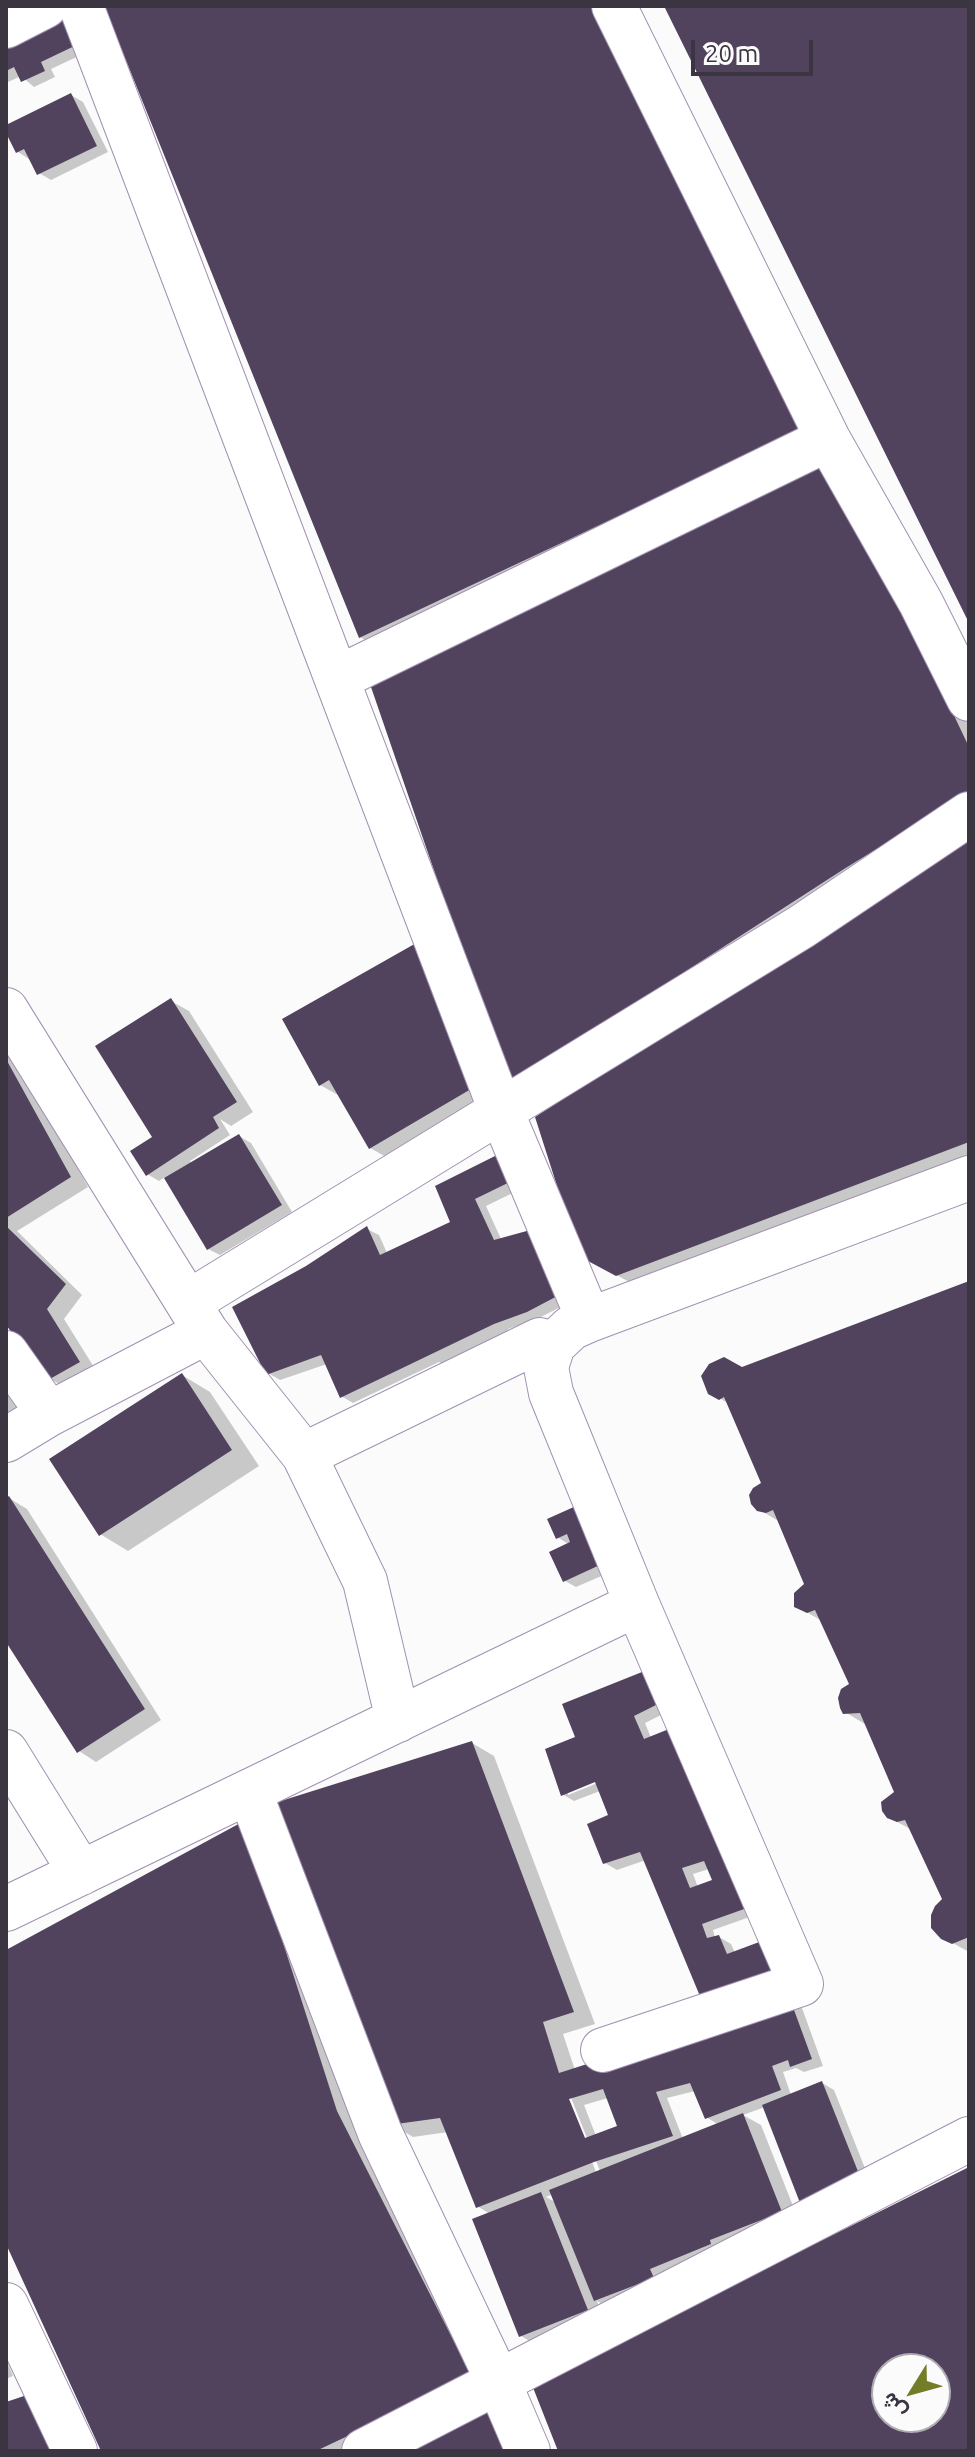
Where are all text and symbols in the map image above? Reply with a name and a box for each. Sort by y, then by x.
scale bar [695,24,817,74]
text: 20 m [705,40,758,67]
north arrow [871,2353,951,2433]
text: ش [875,2388,911,2425]

